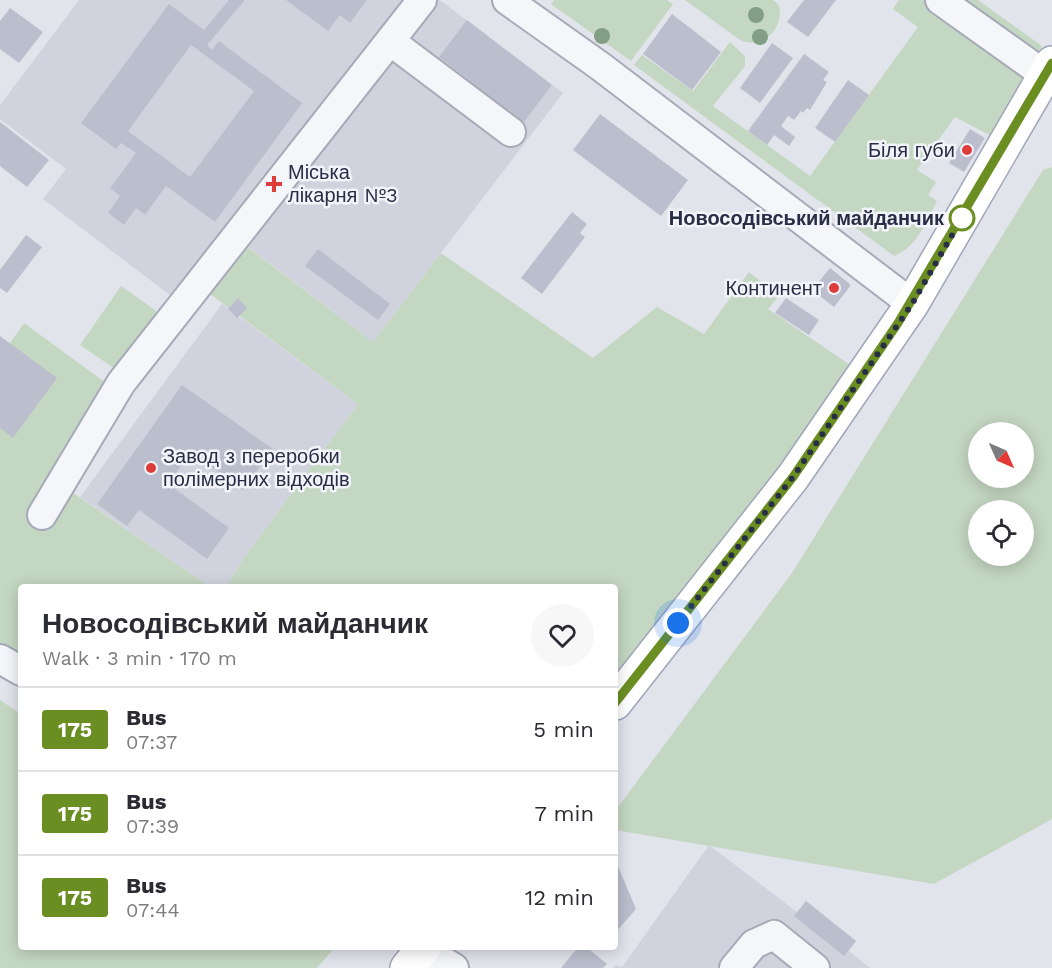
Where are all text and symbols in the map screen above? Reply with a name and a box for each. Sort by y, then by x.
place label: Біля губи [868,138,955,162]
marker: Біля губи [960,143,974,157]
place label: Міська лікарня №3 [288,160,398,207]
marker: Міська лікарня №3 [265,175,283,193]
marker: Новосодівський майданчик [949,205,975,231]
place label: Новосодівський майданчик [669,206,945,230]
place label: Континент [725,276,822,300]
marker: Континент [827,281,841,295]
north arrow [968,422,1034,488]
map controls [968,422,1034,566]
place label: Завод з переробки полімерних відходів [163,444,350,491]
marker: Завод з переробки полімерних відходів [144,461,158,475]
button: locate [968,500,1034,566]
button: heart [531,604,594,667]
text: Новосодівський майданчик [42,607,428,640]
your location [663,608,693,638]
text: Walk · 3 min · 170 m [42,646,237,670]
text: Bus [126,705,166,730]
text: 175 [58,717,92,742]
text: 5 min [533,717,594,742]
text: 07:37 [126,730,177,754]
text: Bus [126,789,166,814]
text: 175 [58,801,92,826]
text: 7 min [534,801,594,826]
text: 07:39 [126,814,179,838]
text: Bus [126,873,166,898]
text: 175 [58,885,92,910]
text: 12 min [525,885,594,910]
text: 07:44 [126,898,180,922]

